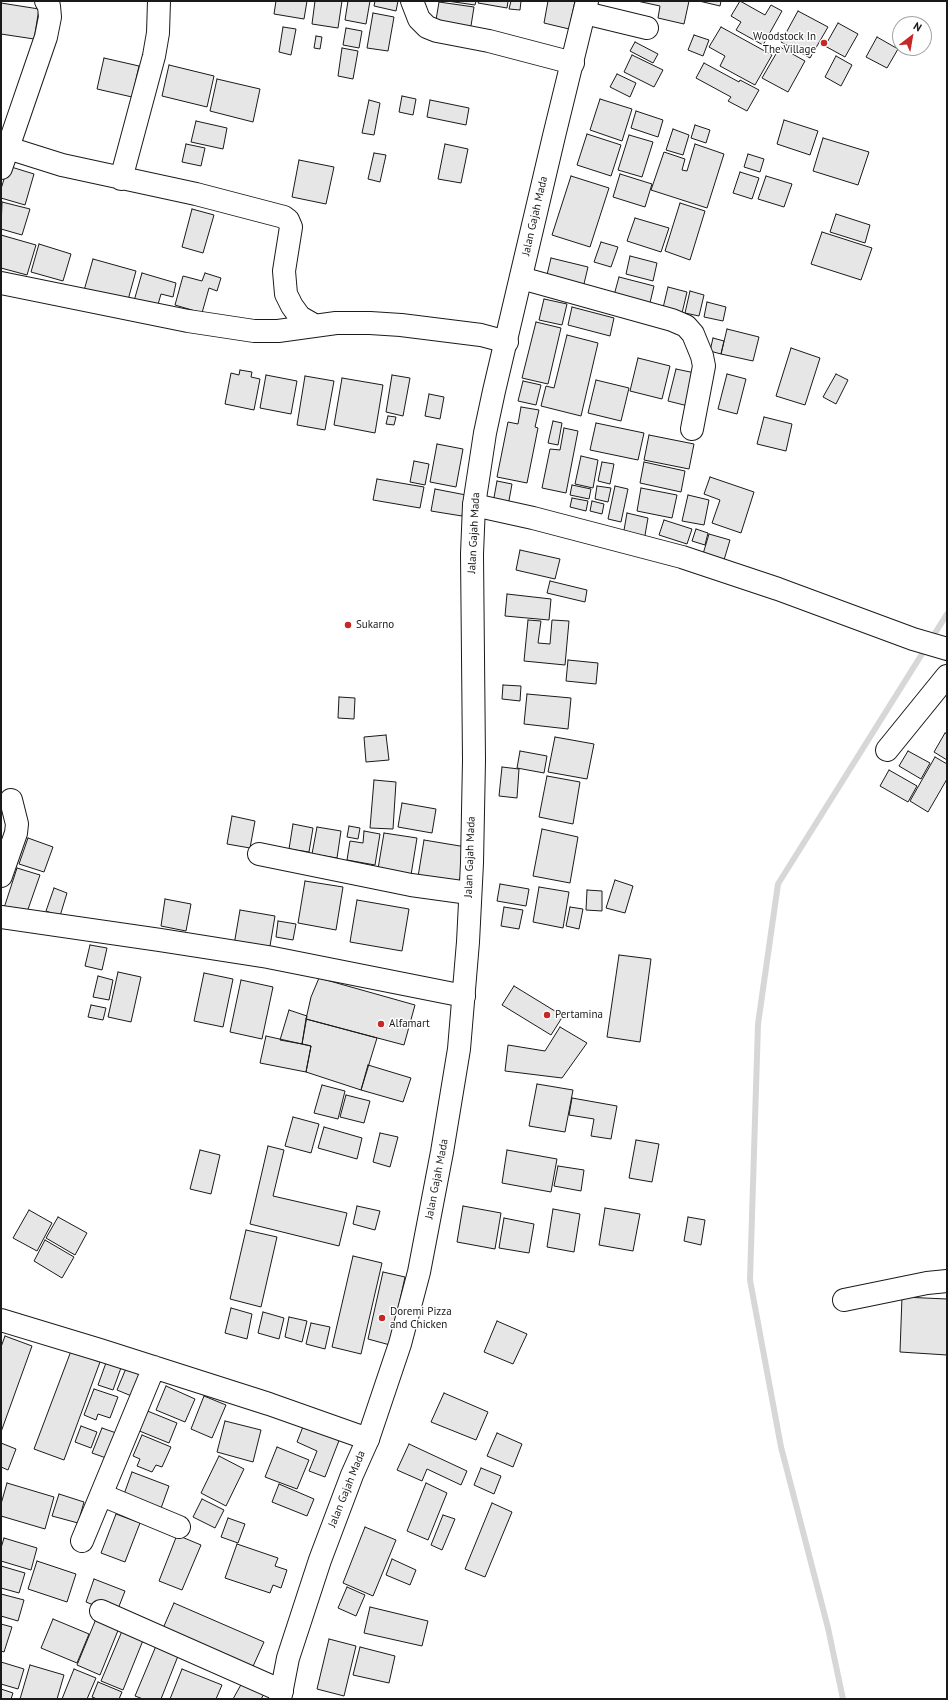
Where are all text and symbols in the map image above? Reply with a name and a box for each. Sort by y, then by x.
north arrow [892,16,932,56]
text: N [911,19,924,34]
place label: Woodstock In The Village [753,30,816,56]
marker: Woodstock In The Village [819,38,829,48]
street label: Jalan Gajah Mada [519,175,551,257]
street label: Jalan Gajah Mada [465,492,483,574]
place label: Sukarno [356,618,394,632]
marker: Sukarno [343,620,353,630]
street label: Jalan Gajah Mada [462,816,478,898]
place label: Pertamina [555,1008,603,1022]
marker: Pertamina [542,1010,552,1020]
place label: Alfamart [389,1017,430,1031]
marker: Alfamart [376,1019,386,1029]
street label: Jalan Gajah Mada [423,1138,451,1220]
place label: Doremi Pizza and Chicken [390,1305,452,1331]
marker: Doremi Pizza and Chicken [377,1313,387,1323]
street label: Jalan Gajah Mada [326,1449,368,1529]

